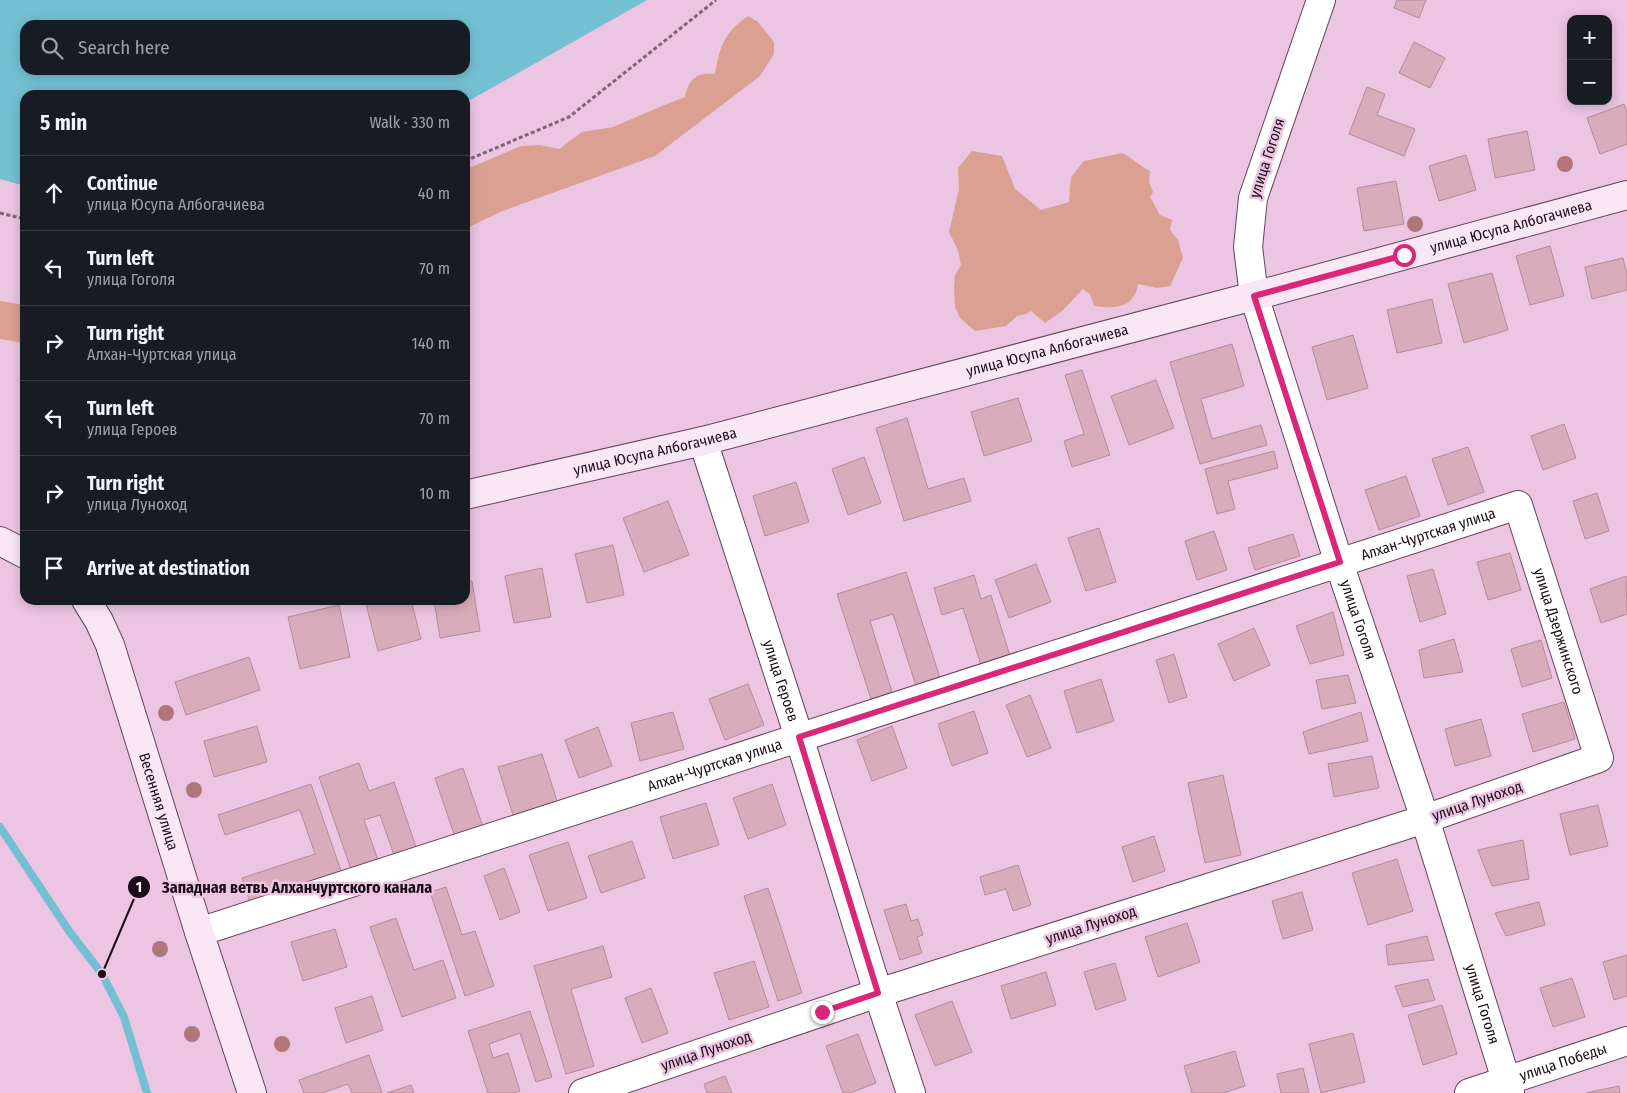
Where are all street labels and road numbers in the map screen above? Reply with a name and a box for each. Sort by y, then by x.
street label: улица Гоголя [1246,116,1288,200]
street label: улица Юсупа Албогачиева [1428,196,1594,257]
street label: улица Юсупа Албогачиева [964,320,1130,380]
street label: улица Юсупа Албогачиева [572,424,739,479]
street label: Алхан-Чуртская улица [1359,504,1498,564]
street label: улица Дзержинского [1530,566,1587,697]
street label: улица Гоголя [1336,578,1380,662]
street label: улица Героев [759,638,802,724]
street label: Алхан-Чуртская улица [645,735,784,795]
street label: Весенняя улица [135,751,182,853]
street label: улица Луноход [1430,777,1524,825]
street label: улица Луноход [1043,902,1139,948]
street label: улица Гоголя [1462,962,1503,1046]
street label: улица Луноход [659,1027,753,1075]
street label: улица Победы [1517,1039,1609,1085]

